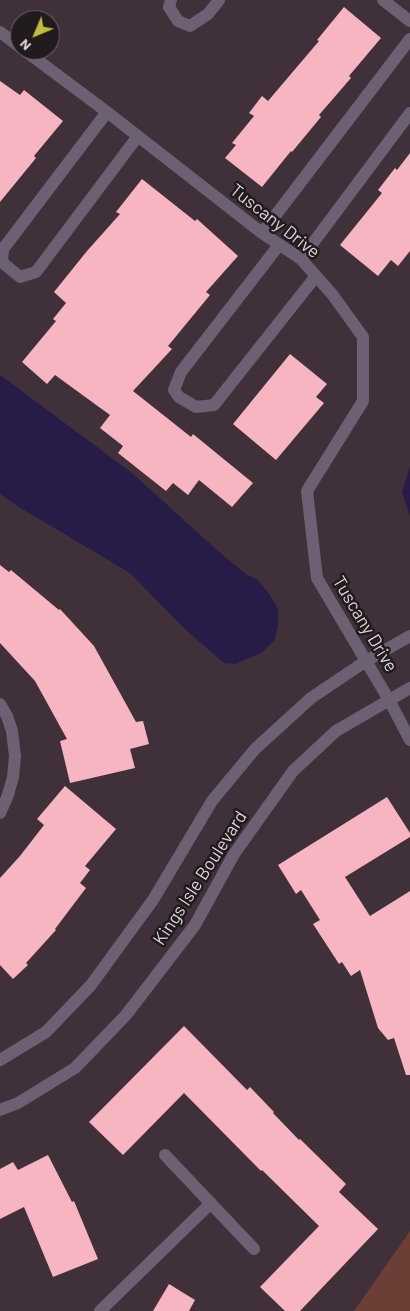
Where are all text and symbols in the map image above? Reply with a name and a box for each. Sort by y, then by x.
north arrow [10,10,60,60]
text: N [15,36,34,55]
street label: Tuscany Drive [226,179,324,263]
street label: Tuscany Drive [328,572,402,676]
street label: Kings Isle Boulevard [149,807,251,949]

